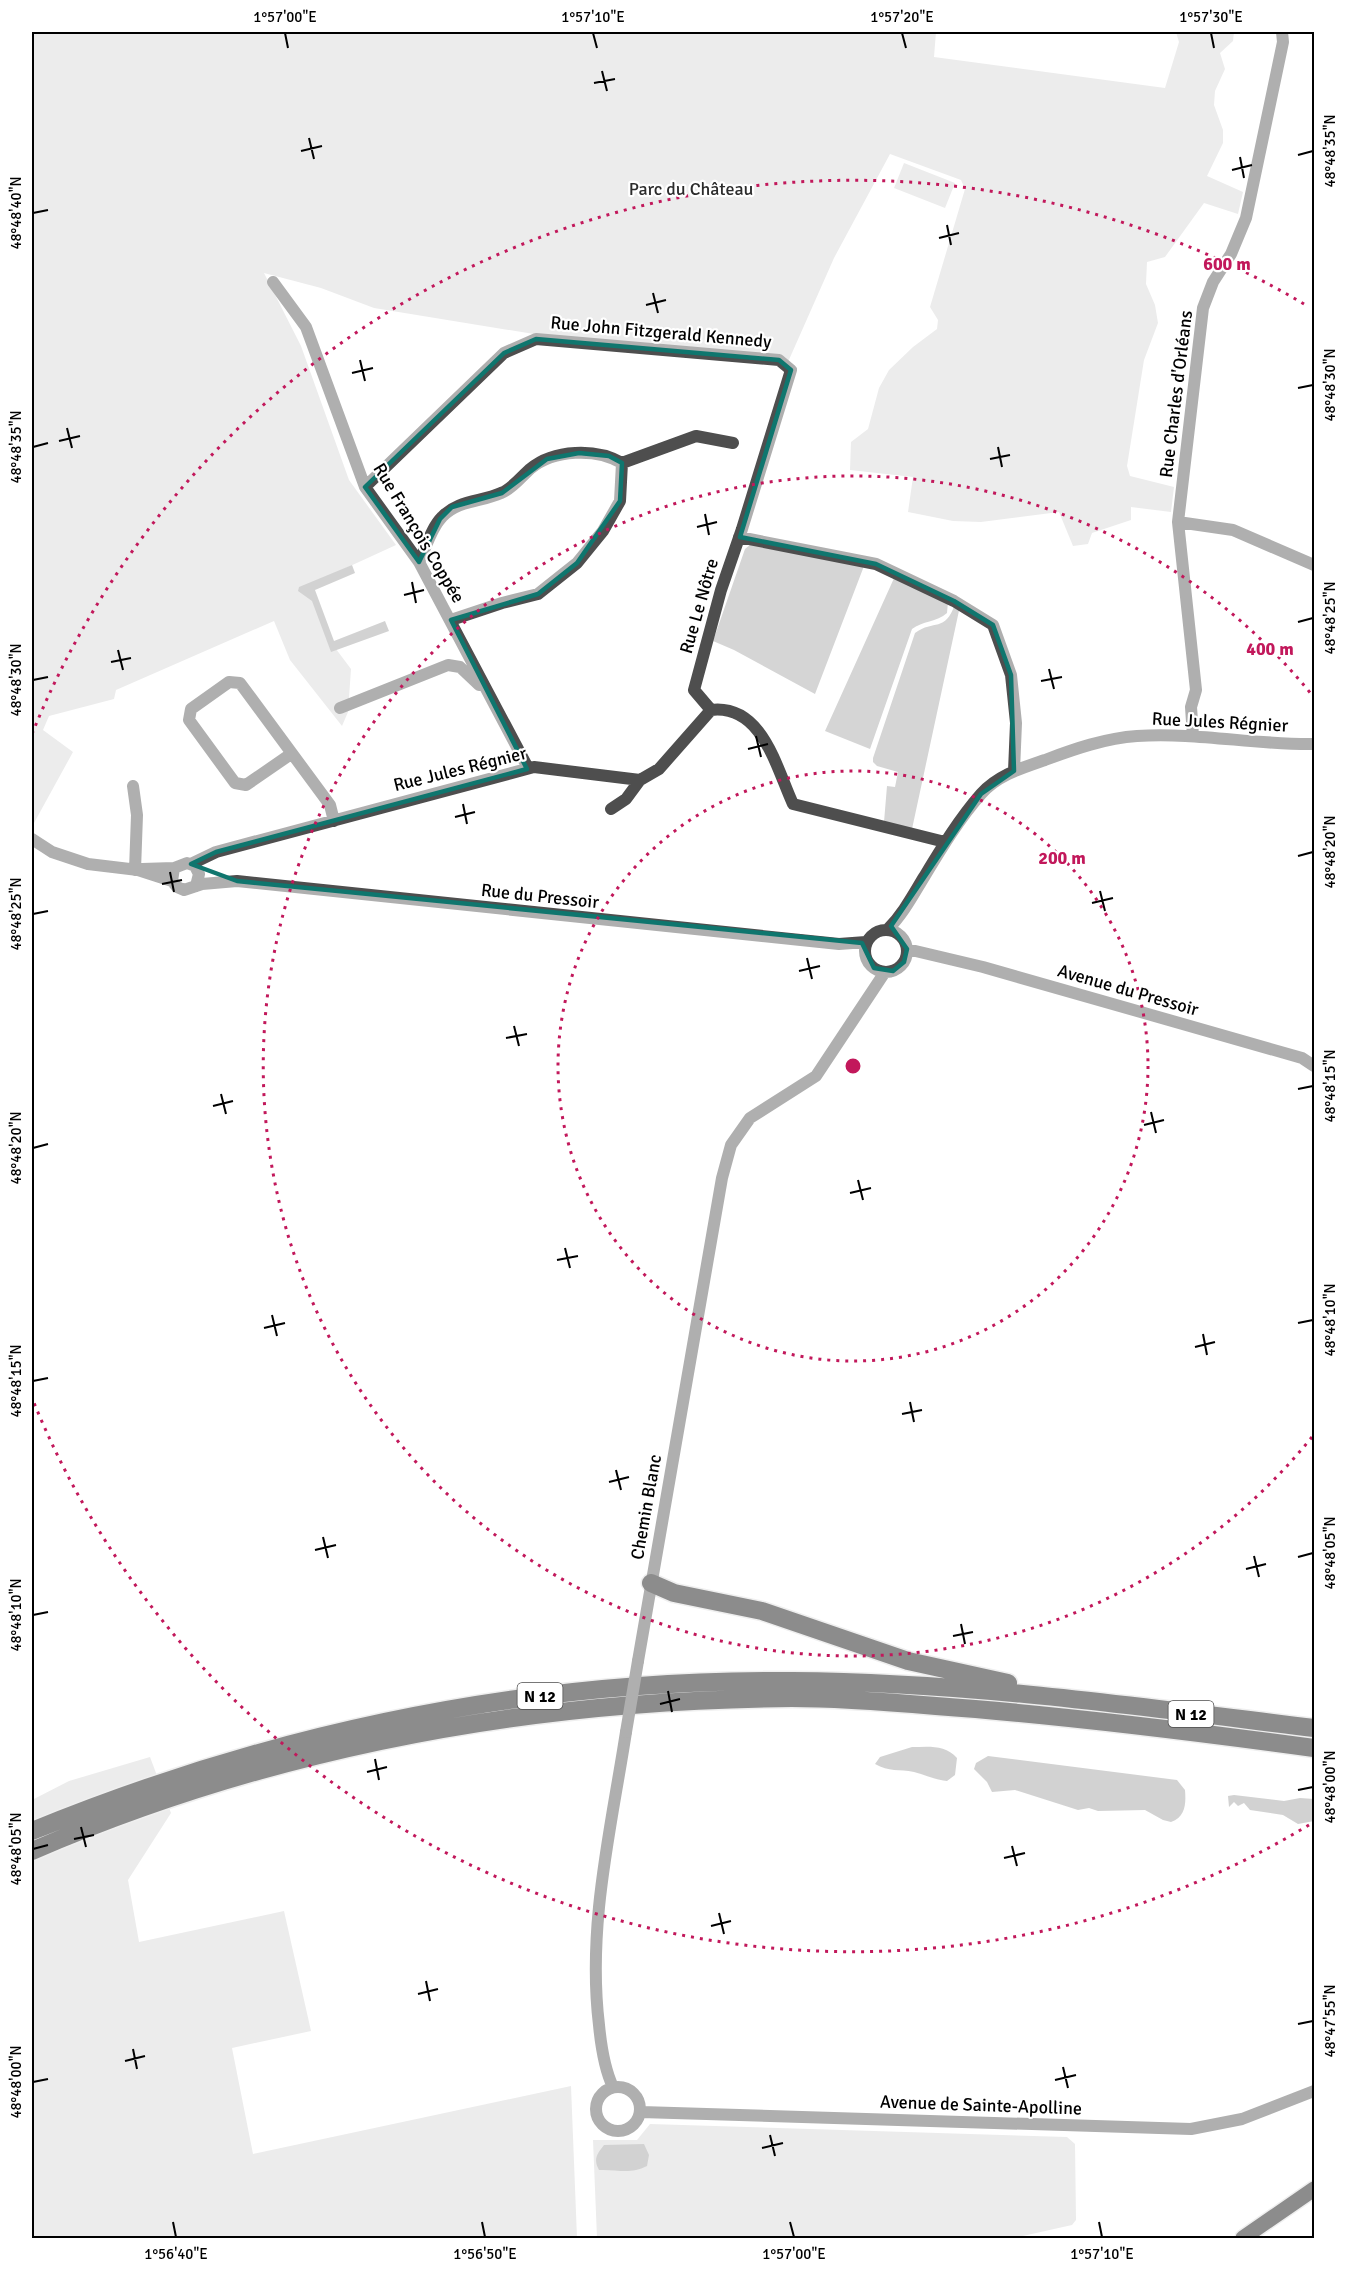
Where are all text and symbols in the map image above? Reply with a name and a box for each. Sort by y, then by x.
text: 1°57'00"E [253,8,317,26]
text: 1°57'10"E [561,8,625,26]
text: 1°57'20"E [870,8,934,26]
text: 1°57'30"E [1179,8,1243,26]
text: 48°48'35"N [1321,114,1339,188]
text: 48°48'40"N [7,176,25,250]
park label: Parc du Château [629,178,753,200]
text: 600 m [1203,253,1251,275]
street label: Rue Charles d'Orléans [1155,309,1197,479]
street label: Rue John Fitzgerald Kennedy [550,311,773,353]
text: 48°48'30"N [1321,348,1339,422]
text: 48°48'35"N [7,410,25,484]
street label: Rue François Coppée [369,459,469,607]
street label: Rue Le Nôtre [675,556,723,656]
text: 48°48'25"N [1321,581,1339,655]
text: 400 m [1246,638,1294,660]
text: 48°48'30"N [7,643,25,717]
street label: Rue Jules Régnier [1151,707,1289,737]
street label: Rue Jules Régnier [391,742,529,796]
text: 48°48'20"N [1321,815,1339,889]
text: 200 m [1038,847,1086,869]
text: 48°48'25"N [7,877,25,951]
street label: Rue du Pressoir [480,879,600,913]
street label: Avenue du Pressoir [1055,959,1201,1021]
text: 48°48'15"N [1321,1049,1339,1123]
centre of rings [843,1056,863,1076]
text: 48°48'20"N [7,1111,25,1185]
text: 48°48'10"N [1321,1283,1339,1357]
text: 48°48'15"N [7,1344,25,1418]
street label: Chemin Blanc [626,1453,666,1561]
text: 48°48'05"N [1321,1516,1339,1590]
text: 48°48'10"N [7,1578,25,1652]
road number: N 12 [518,1683,562,1709]
road number: N 12 [1168,1701,1214,1727]
text: 48°48'00"N [1321,1750,1339,1824]
text: 48°48'05"N [7,1812,25,1886]
text: 48°47'55"N [1321,1984,1339,2058]
text: 48°48'00"N [7,2045,25,2119]
street label: Avenue de Sainte-Apolline [880,2090,1082,2120]
text: 1°56'40"E [144,2245,208,2263]
text: 1°56'50"E [453,2245,517,2263]
text: 1°57'00"E [762,2245,826,2263]
text: 1°57'10"E [1070,2245,1134,2263]

